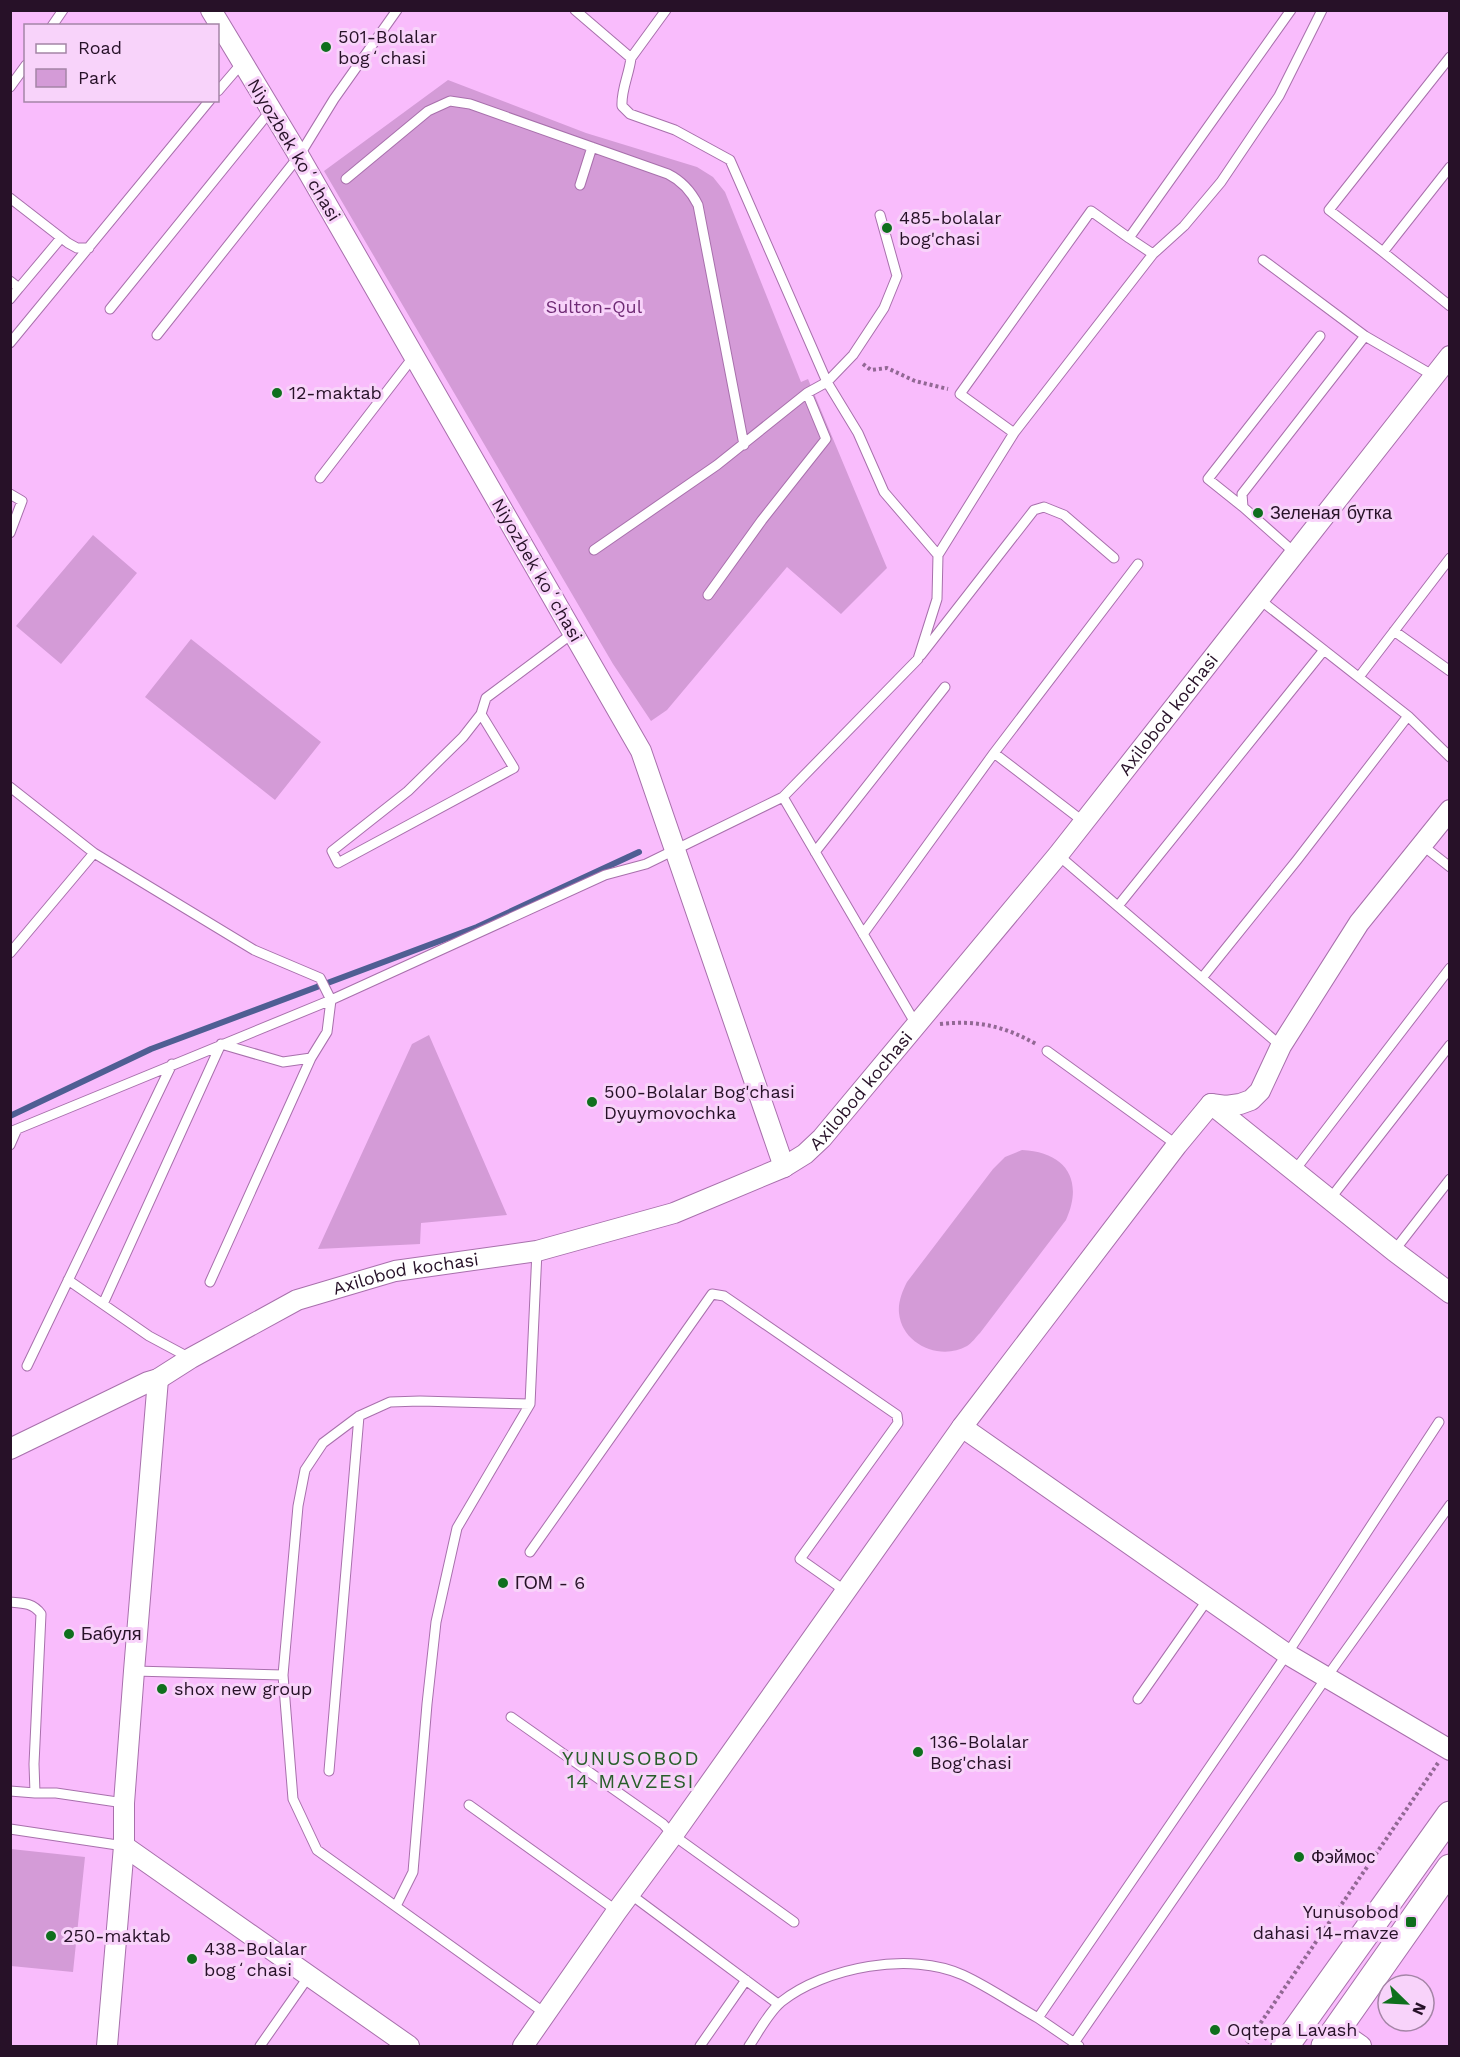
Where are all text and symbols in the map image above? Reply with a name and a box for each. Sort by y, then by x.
legend [24,24,219,102]
place label: 501-Bolalar bogʻchasi [338,26,437,68]
text: Road [78,37,122,58]
marker: 501-Bolalar bogʻchasi [319,40,333,54]
text: Park [78,67,117,88]
street label: Niyozbek koʻchasi [244,75,345,225]
place label: 485-bolalar bog'chasi [899,207,1002,249]
marker: 485-bolalar bog'chasi [880,221,894,235]
park label: Sulton-Qul [546,296,643,317]
place label: 12-maktab [289,382,382,403]
marker: 12-maktab [270,386,284,400]
street label: Niyozbek koʻchasi [488,494,587,645]
place label: Зеленая бутка [1270,502,1393,523]
marker: Зеленая бутка [1251,506,1265,520]
street label: Axilobod kochasi [1114,649,1222,779]
street label: Axilobod kochasi [805,1027,916,1154]
place label: 500-Bolalar Bog'chasi Dyuymovochka [604,1081,795,1123]
marker: 500-Bolalar Bog'chasi Dyuymovochka [585,1095,599,1109]
street label: Axilobod kochasi [330,1248,480,1299]
place label: ГОМ - 6 [515,1572,585,1593]
marker: ГОМ - 6 [496,1576,510,1590]
place label: Бабуля [81,1623,142,1644]
marker: Бабуля [62,1627,76,1641]
place label: shox new group [174,1678,312,1699]
marker: shox new group [155,1682,169,1696]
place label: 136-Bolalar Bog'chasi [930,1731,1029,1773]
marker: 136-Bolalar Bog'chasi [911,1745,925,1759]
district label: YUNUSOBOD 14 MAVZESI [562,1746,700,1793]
place label: Фэймос [1311,1846,1375,1867]
marker: Фэймос [1292,1850,1306,1864]
place label: Yunusobod dahasi 14-mavze [1253,1901,1399,1943]
marker: Yunusobod dahasi 14-mavze [1404,1915,1418,1929]
place label: 250-maktab [63,1925,171,1946]
marker: 250-maktab [44,1929,58,1943]
place label: 438-Bolalar bogʻchasi [204,1938,307,1980]
marker: 438-Bolalar bogʻchasi [185,1952,199,1966]
north arrow [1376,1973,1436,2033]
text: N [1408,2000,1430,2018]
place label: Oqtepa Lavash [1227,2019,1357,2040]
marker: Oqtepa Lavash [1208,2023,1222,2037]

